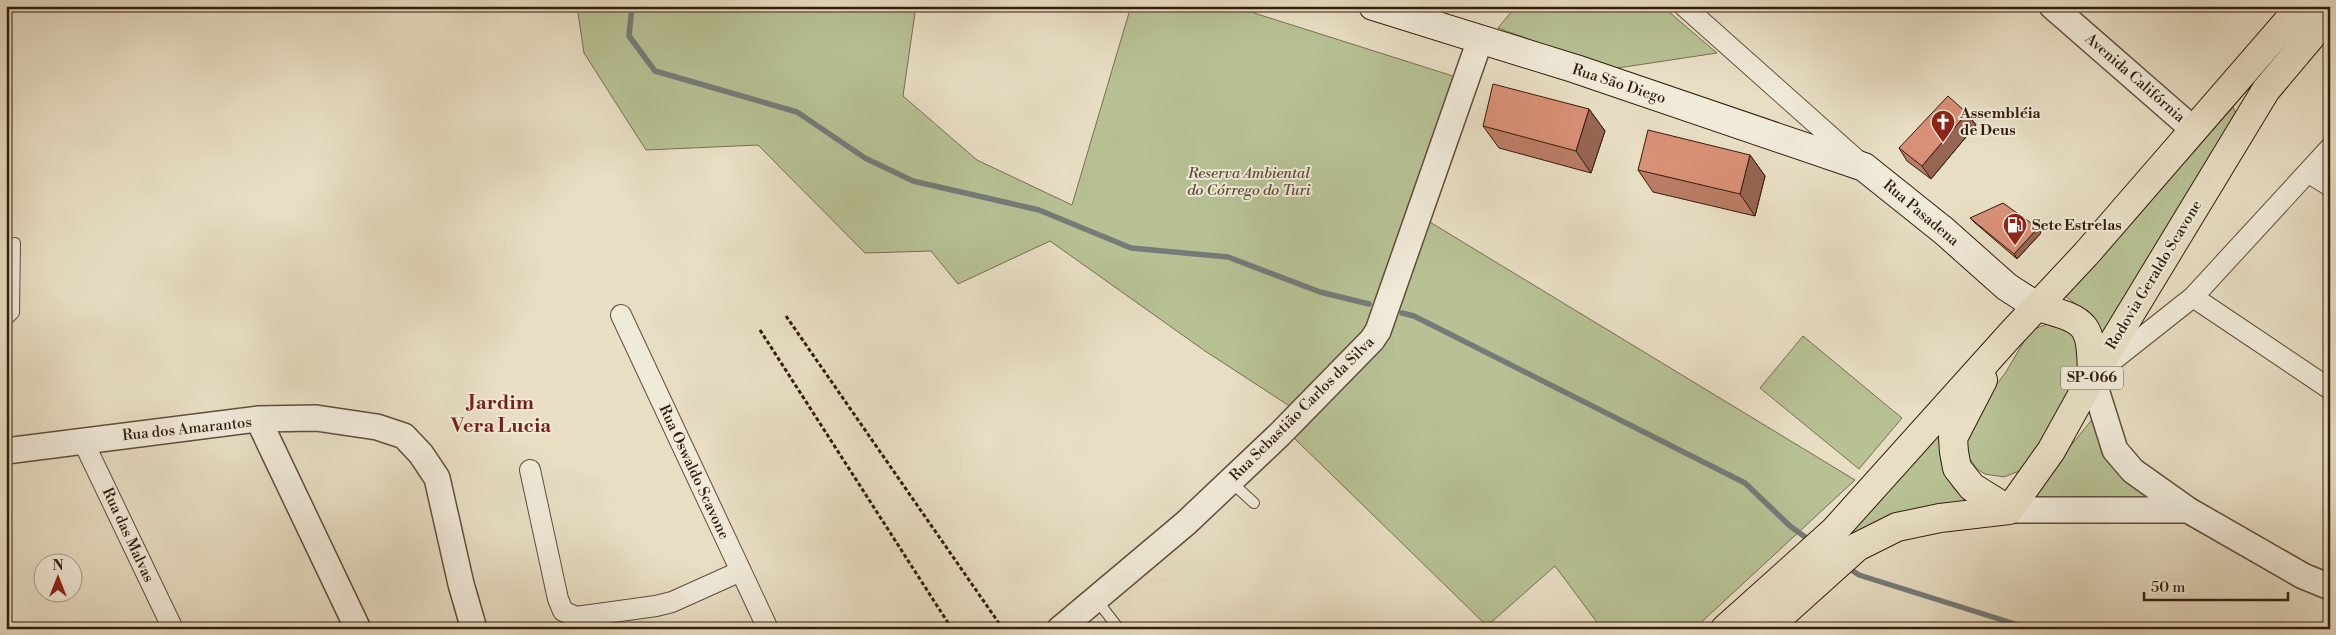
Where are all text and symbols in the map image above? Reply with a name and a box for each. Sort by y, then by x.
street label: Avenida Califórnia [2080,29,2189,127]
street label: Rua São Diego [1570,60,1668,108]
place label: Assembléia de Deus [1959,104,2042,140]
church icon: Assembléia de Deus [1930,109,1956,143]
park label: Reserva Ambiental do Córrego do Turi [1187,164,1311,200]
street label: Rua Pasadena [1879,176,1963,251]
street label: Rodovia Geraldo Scavone [2102,197,2206,353]
fuel station icon: Sete Estrelas [2002,212,2028,246]
place label: Sete Estrelas [2032,216,2122,235]
street label: Rua Sebastião Carlos da Silva [1226,332,1379,485]
road number: SP-066 [2061,366,2123,389]
district label: Jardim Vera Lucia [450,391,551,439]
street label: Rua Oswaldo Scavone [654,402,734,542]
street label: Rua dos Amarantos [121,413,253,445]
street label: Rua das Malvas [98,485,158,585]
north arrow [32,552,82,602]
text: N [52,557,64,575]
scale bar [2144,570,2287,602]
text: 50 m [2151,578,2185,597]

